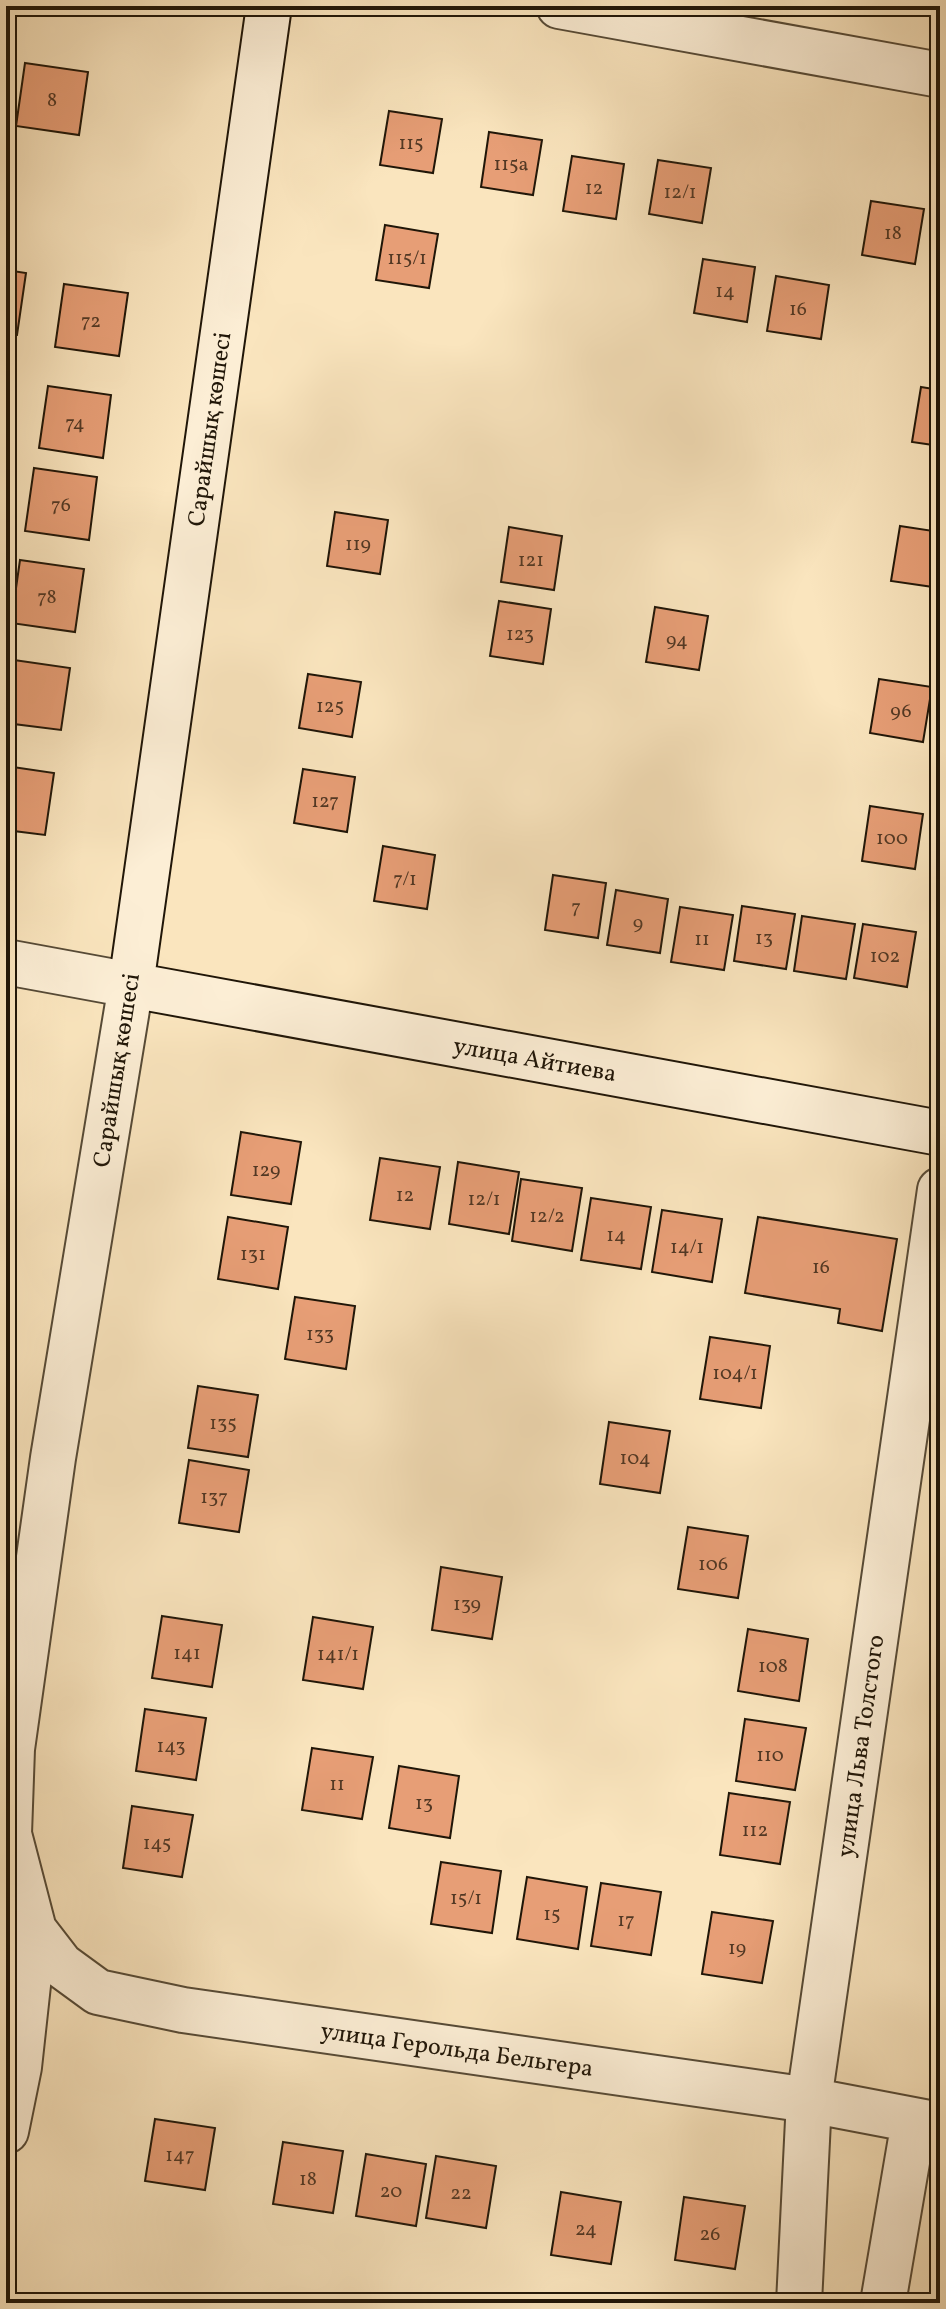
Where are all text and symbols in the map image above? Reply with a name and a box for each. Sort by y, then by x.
house number: 8 [47,87,57,115]
house number: 115 [398,130,424,158]
house number: 115а [493,151,529,179]
house number: 12 [585,175,603,203]
house number: 12/1 [664,179,696,207]
house number: 18 [884,220,902,248]
house number: 115/1 [387,245,427,273]
house number: 14 [715,278,735,306]
house number: 16 [789,296,807,324]
house number: 72 [81,308,101,336]
street label: Сарайшық көшесі [180,330,241,529]
house number: 74 [65,410,85,438]
house number: 76 [51,492,71,520]
house number: 119 [345,531,371,559]
house number: 121 [518,547,544,575]
house number: 78 [37,584,57,612]
house number: 123 [506,621,534,649]
house number: 94 [666,627,688,655]
house number: 125 [316,693,344,721]
house number: 96 [890,698,912,726]
house number: 127 [311,788,339,816]
house number: 100 [876,825,908,853]
house number: 7/1 [393,866,417,894]
house number: 7 [571,894,581,922]
house number: 9 [633,910,643,938]
house number: 13 [755,925,773,953]
house number: 11 [694,926,710,954]
house number: 102 [870,943,900,971]
street label: Сарайшық көшесі [86,971,150,1170]
street label: улица Айтиева [450,1030,619,1092]
house number: 129 [252,1157,280,1185]
house number: 12 [396,1182,414,1210]
house number: 12/1 [468,1186,500,1214]
house number: 12/2 [529,1203,565,1231]
house number: 14 [606,1222,626,1250]
house number: 14/1 [670,1234,704,1262]
house number: 131 [240,1241,266,1269]
house number: 16 [812,1254,830,1282]
house number: 133 [306,1321,334,1349]
house number: 104/1 [712,1360,758,1388]
house number: 135 [209,1410,237,1438]
house number: 104 [619,1445,651,1473]
house number: 137 [200,1484,228,1512]
house number: 106 [698,1551,728,1579]
house number: 139 [453,1591,481,1619]
street label: улица Льва Толстого [830,1633,894,1860]
house number: 141 [173,1640,201,1668]
house number: 141/1 [317,1641,359,1669]
house number: 108 [758,1653,788,1681]
house number: 143 [156,1733,186,1761]
house number: 110 [756,1742,784,1770]
house number: 11 [329,1771,345,1799]
house number: 13 [415,1790,433,1818]
house number: 112 [742,1817,768,1845]
house number: 145 [143,1830,171,1858]
house number: 15/1 [450,1885,482,1913]
house number: 15 [543,1901,561,1929]
house number: 17 [617,1907,635,1935]
house number: 19 [728,1935,746,1963]
street label: улица Герольда Бельгера [318,2015,595,2087]
house number: 147 [165,2142,195,2170]
house number: 18 [299,2166,317,2194]
house number: 20 [380,2178,402,2206]
house number: 22 [450,2180,472,2208]
house number: 24 [575,2216,597,2244]
house number: 26 [700,2221,720,2249]

